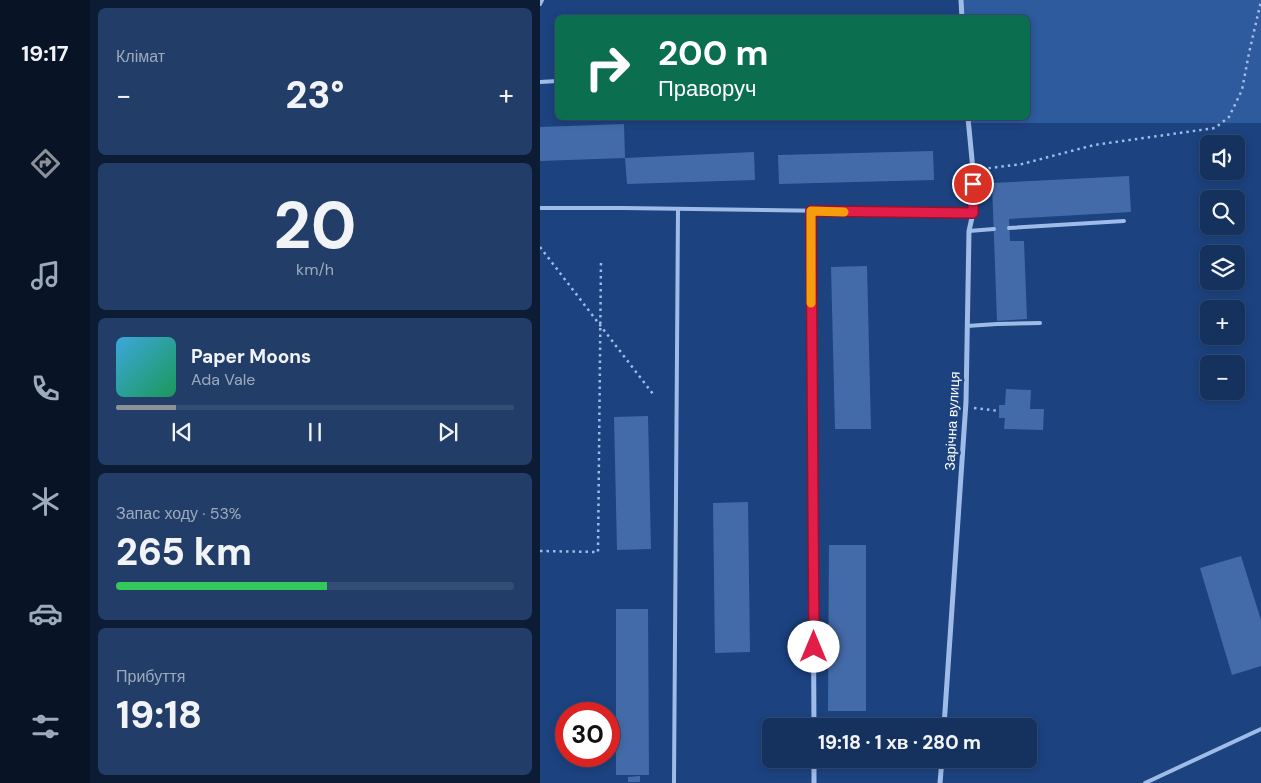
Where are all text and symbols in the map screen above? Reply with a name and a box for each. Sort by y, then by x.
text: 200 m [658,30,769,76]
icon: right [575,35,640,100]
text: 19:17 [21,39,69,68]
text: Клімат [116,46,165,67]
text: 23° [286,70,344,120]
text: Праворуч [658,74,756,103]
text: − [116,77,131,114]
text: + [499,77,514,114]
map controls [1200,135,1245,400]
button: sound [1200,135,1245,180]
icon: directions [28,146,63,181]
pin [952,163,994,205]
icon: arrive [959,170,987,198]
text: 20 [274,184,357,268]
button: search [1200,190,1245,235]
button: layers [1200,245,1245,290]
icon: music [28,258,63,293]
text: km/h [296,259,334,280]
button: + [1200,300,1245,345]
text: Paper Moons [191,344,311,369]
button: − [1200,355,1245,400]
text: Ada Vale [191,369,255,390]
icon: phone [28,371,63,406]
street label: Зарічна вулиця [940,371,964,471]
icon: previous [168,418,196,446]
icon: pause [301,418,329,446]
icon: next [434,418,462,446]
icon: climate [28,484,63,519]
text: Запас ходу · 53% [116,503,241,524]
text: 265 km [116,527,252,577]
icon: car [28,596,63,631]
position arrow [787,620,839,672]
text: Прибуття [116,666,185,687]
text: 19:18 [116,690,202,740]
speed limit sign: 30 [555,702,620,767]
icon: filters [28,709,63,744]
text: 19:18 · 1 хв · 280 m [818,730,981,755]

